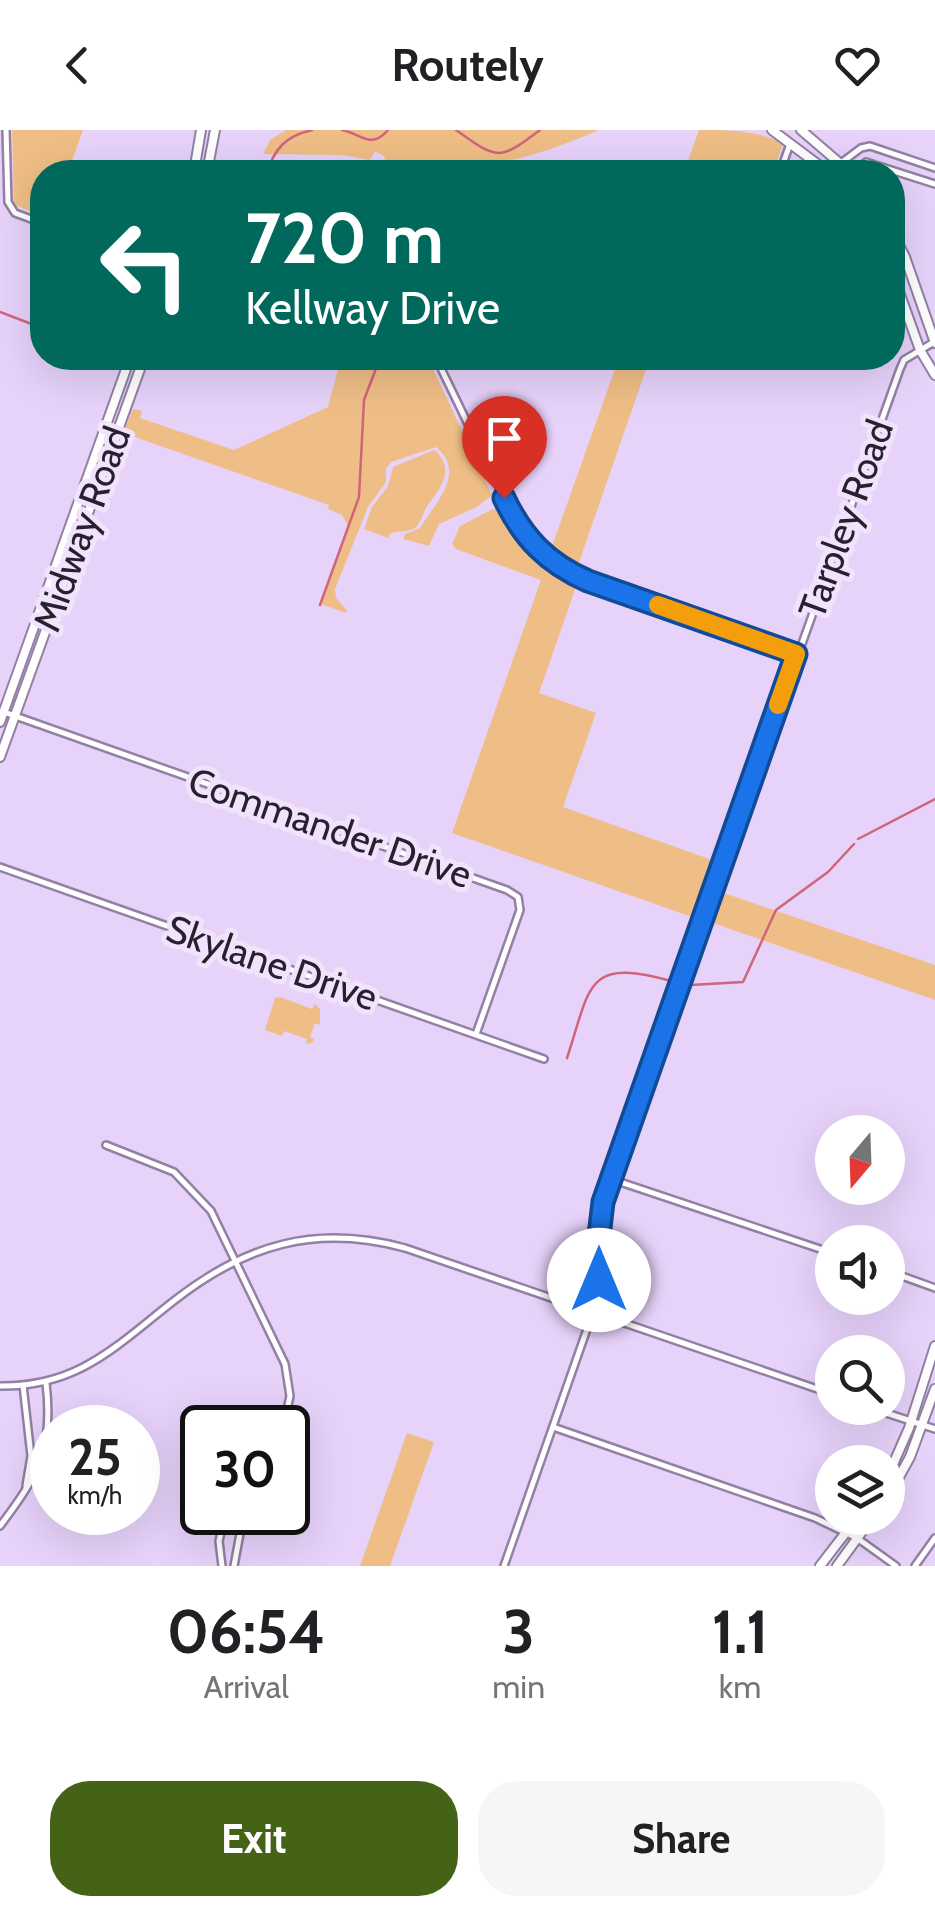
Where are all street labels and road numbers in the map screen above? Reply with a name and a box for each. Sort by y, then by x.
street label: Tarpley Road [788,413,903,624]
street label: Midway Road [23,420,140,638]
street label: Commander Drive [182,757,478,898]
street label: Skylane Drive [161,905,384,1021]

